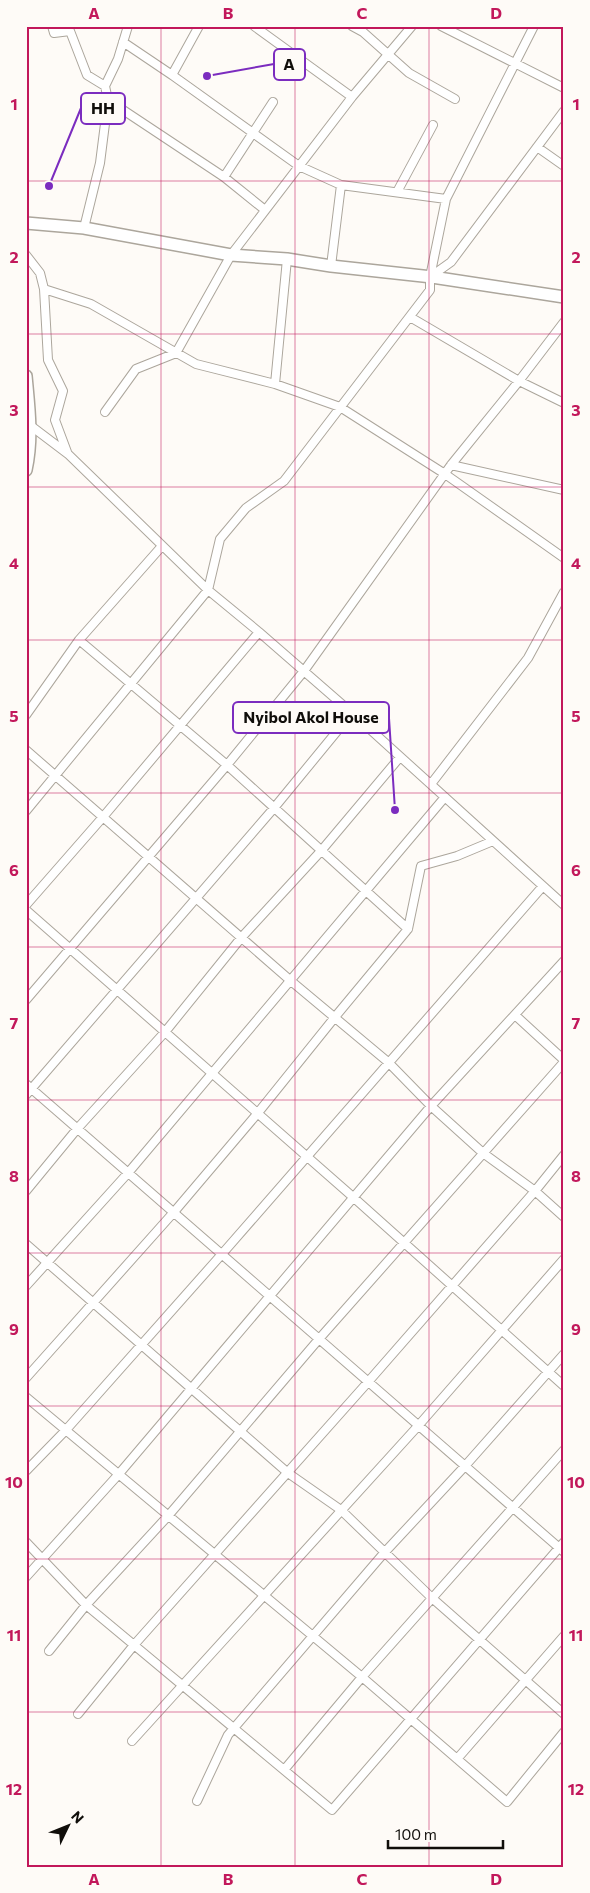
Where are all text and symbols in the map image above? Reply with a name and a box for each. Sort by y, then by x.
text: A [88,3,100,22]
text: B [223,3,234,22]
text: C [357,3,368,22]
text: D [490,3,502,22]
callout: A [274,49,305,80]
text: A [283,54,295,73]
callout: HH [81,93,125,124]
text: 1 [10,94,18,113]
text: 1 [572,94,580,113]
text: HH [91,98,115,117]
text: 2 [9,247,19,266]
text: 2 [571,247,581,266]
text: 3 [9,400,19,419]
text: 3 [571,400,581,419]
text: 4 [9,553,19,572]
text: 4 [571,553,581,572]
callout: Nyibol Akol House [233,702,389,733]
text: 5 [9,706,19,725]
text: 5 [571,706,581,725]
text: Nyibol Akol House [243,707,379,726]
text: 6 [9,860,19,879]
text: 6 [571,860,581,879]
text: 7 [10,1013,19,1032]
text: 7 [572,1013,581,1032]
text: 8 [9,1166,19,1185]
text: 8 [571,1166,581,1185]
text: 9 [9,1319,19,1338]
text: 9 [571,1319,581,1338]
text: 10 [5,1472,23,1491]
text: 10 [567,1472,585,1491]
text: 11 [7,1625,21,1644]
text: 11 [569,1625,583,1644]
text: 12 [6,1779,22,1798]
text: 12 [568,1779,584,1798]
north arrow [42,1800,92,1850]
text: N [68,1807,88,1826]
scale bar [388,1818,502,1850]
text: 100 m [395,1825,437,1843]
text: A [88,1869,100,1888]
text: B [223,1869,234,1888]
text: C [357,1869,368,1888]
text: D [490,1869,502,1888]

